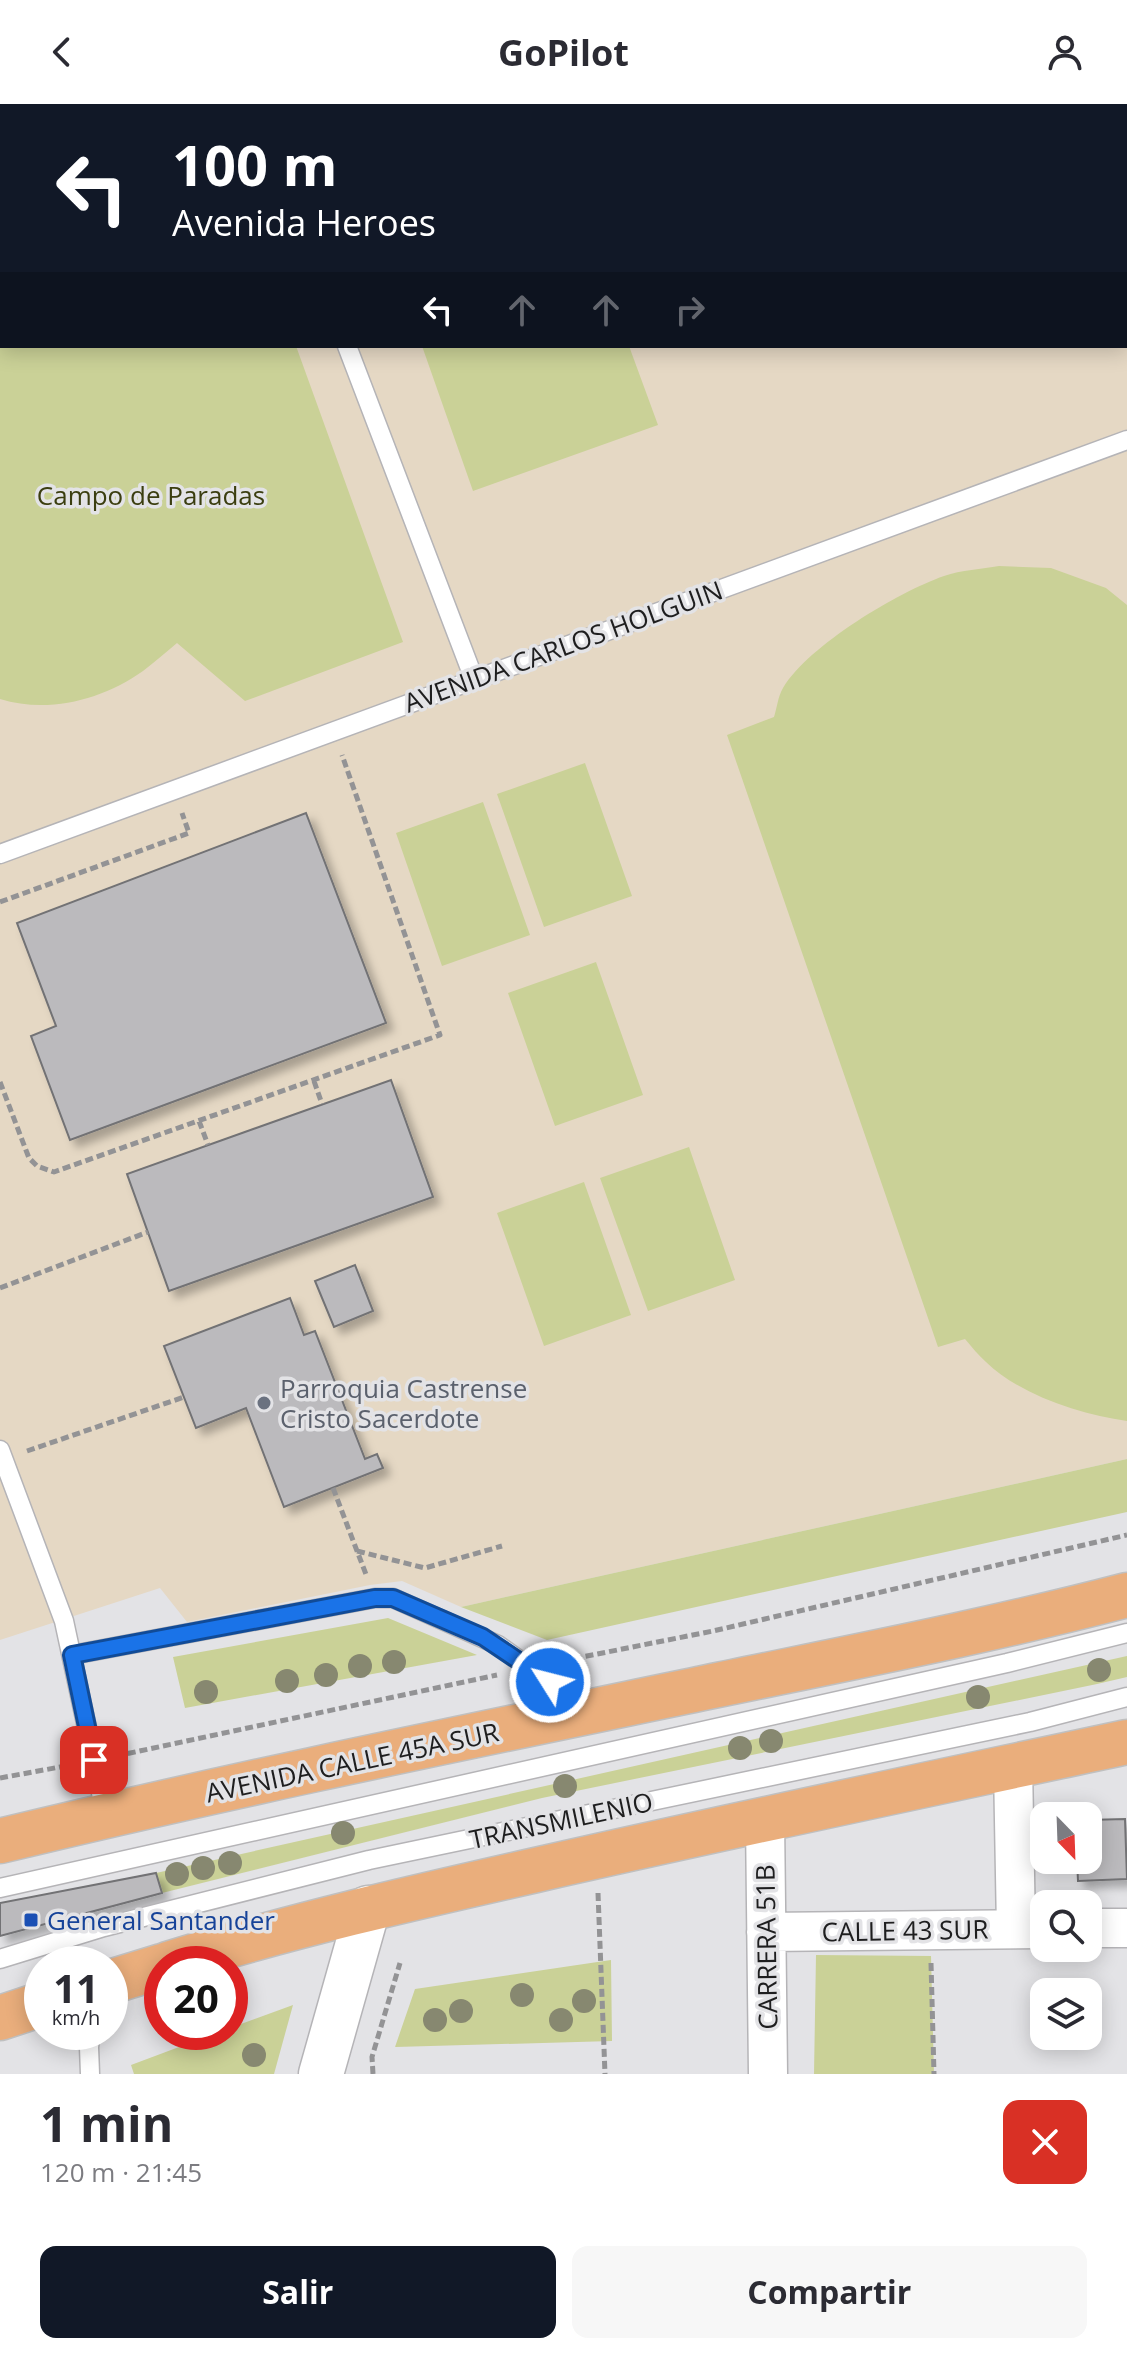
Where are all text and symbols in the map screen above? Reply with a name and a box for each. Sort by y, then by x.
text: GoPilot [498,28,629,77]
icon: back [40,30,84,74]
icon: person [1043,30,1087,74]
text: 100 m [172,126,338,202]
icon: left [40,136,144,240]
text: Avenida Heroes [172,198,436,247]
icon: left [416,288,460,332]
icon: ahead [500,288,544,332]
icon: ahead [584,288,628,332]
icon: right [668,288,712,332]
park label: Campo de Paradas [37,477,265,513]
street label: AVENIDA CARLOS HOLGUIN [399,572,727,720]
place label: Parroquia Castrense Cristo Sacerdote [280,1370,527,1436]
marker: Parroquia Castrense Cristo Sacerdote [255,1394,273,1412]
position arrow [508,1640,592,1724]
street label: AVENIDA CALLE 45A SUR [202,1713,502,1811]
pin [60,1726,128,1794]
icon: arrive [72,1738,116,1782]
street label: TRANSMILENIO [466,1783,656,1857]
north arrow [1030,1802,1102,1874]
map controls [1030,1802,1102,2050]
street label: CARRERA 51B [747,1864,785,2030]
button: search [1030,1890,1102,1962]
place label: General Santander [47,1902,275,1938]
marker: General Santander [22,1911,40,1929]
street label: CALLE 43 SUR [821,1911,989,1949]
speed limit sign: 20 [144,1946,248,2050]
text: 11 [53,1960,99,2015]
button: layers [1030,1978,1102,2050]
text: km/h [52,2004,100,2031]
text: 1 min [40,2091,173,2156]
button: close [1003,2100,1087,2184]
text: 120 m · 21:45 [40,2154,202,2190]
button: Salir [40,2246,556,2338]
button: Compartir [572,2246,1087,2338]

